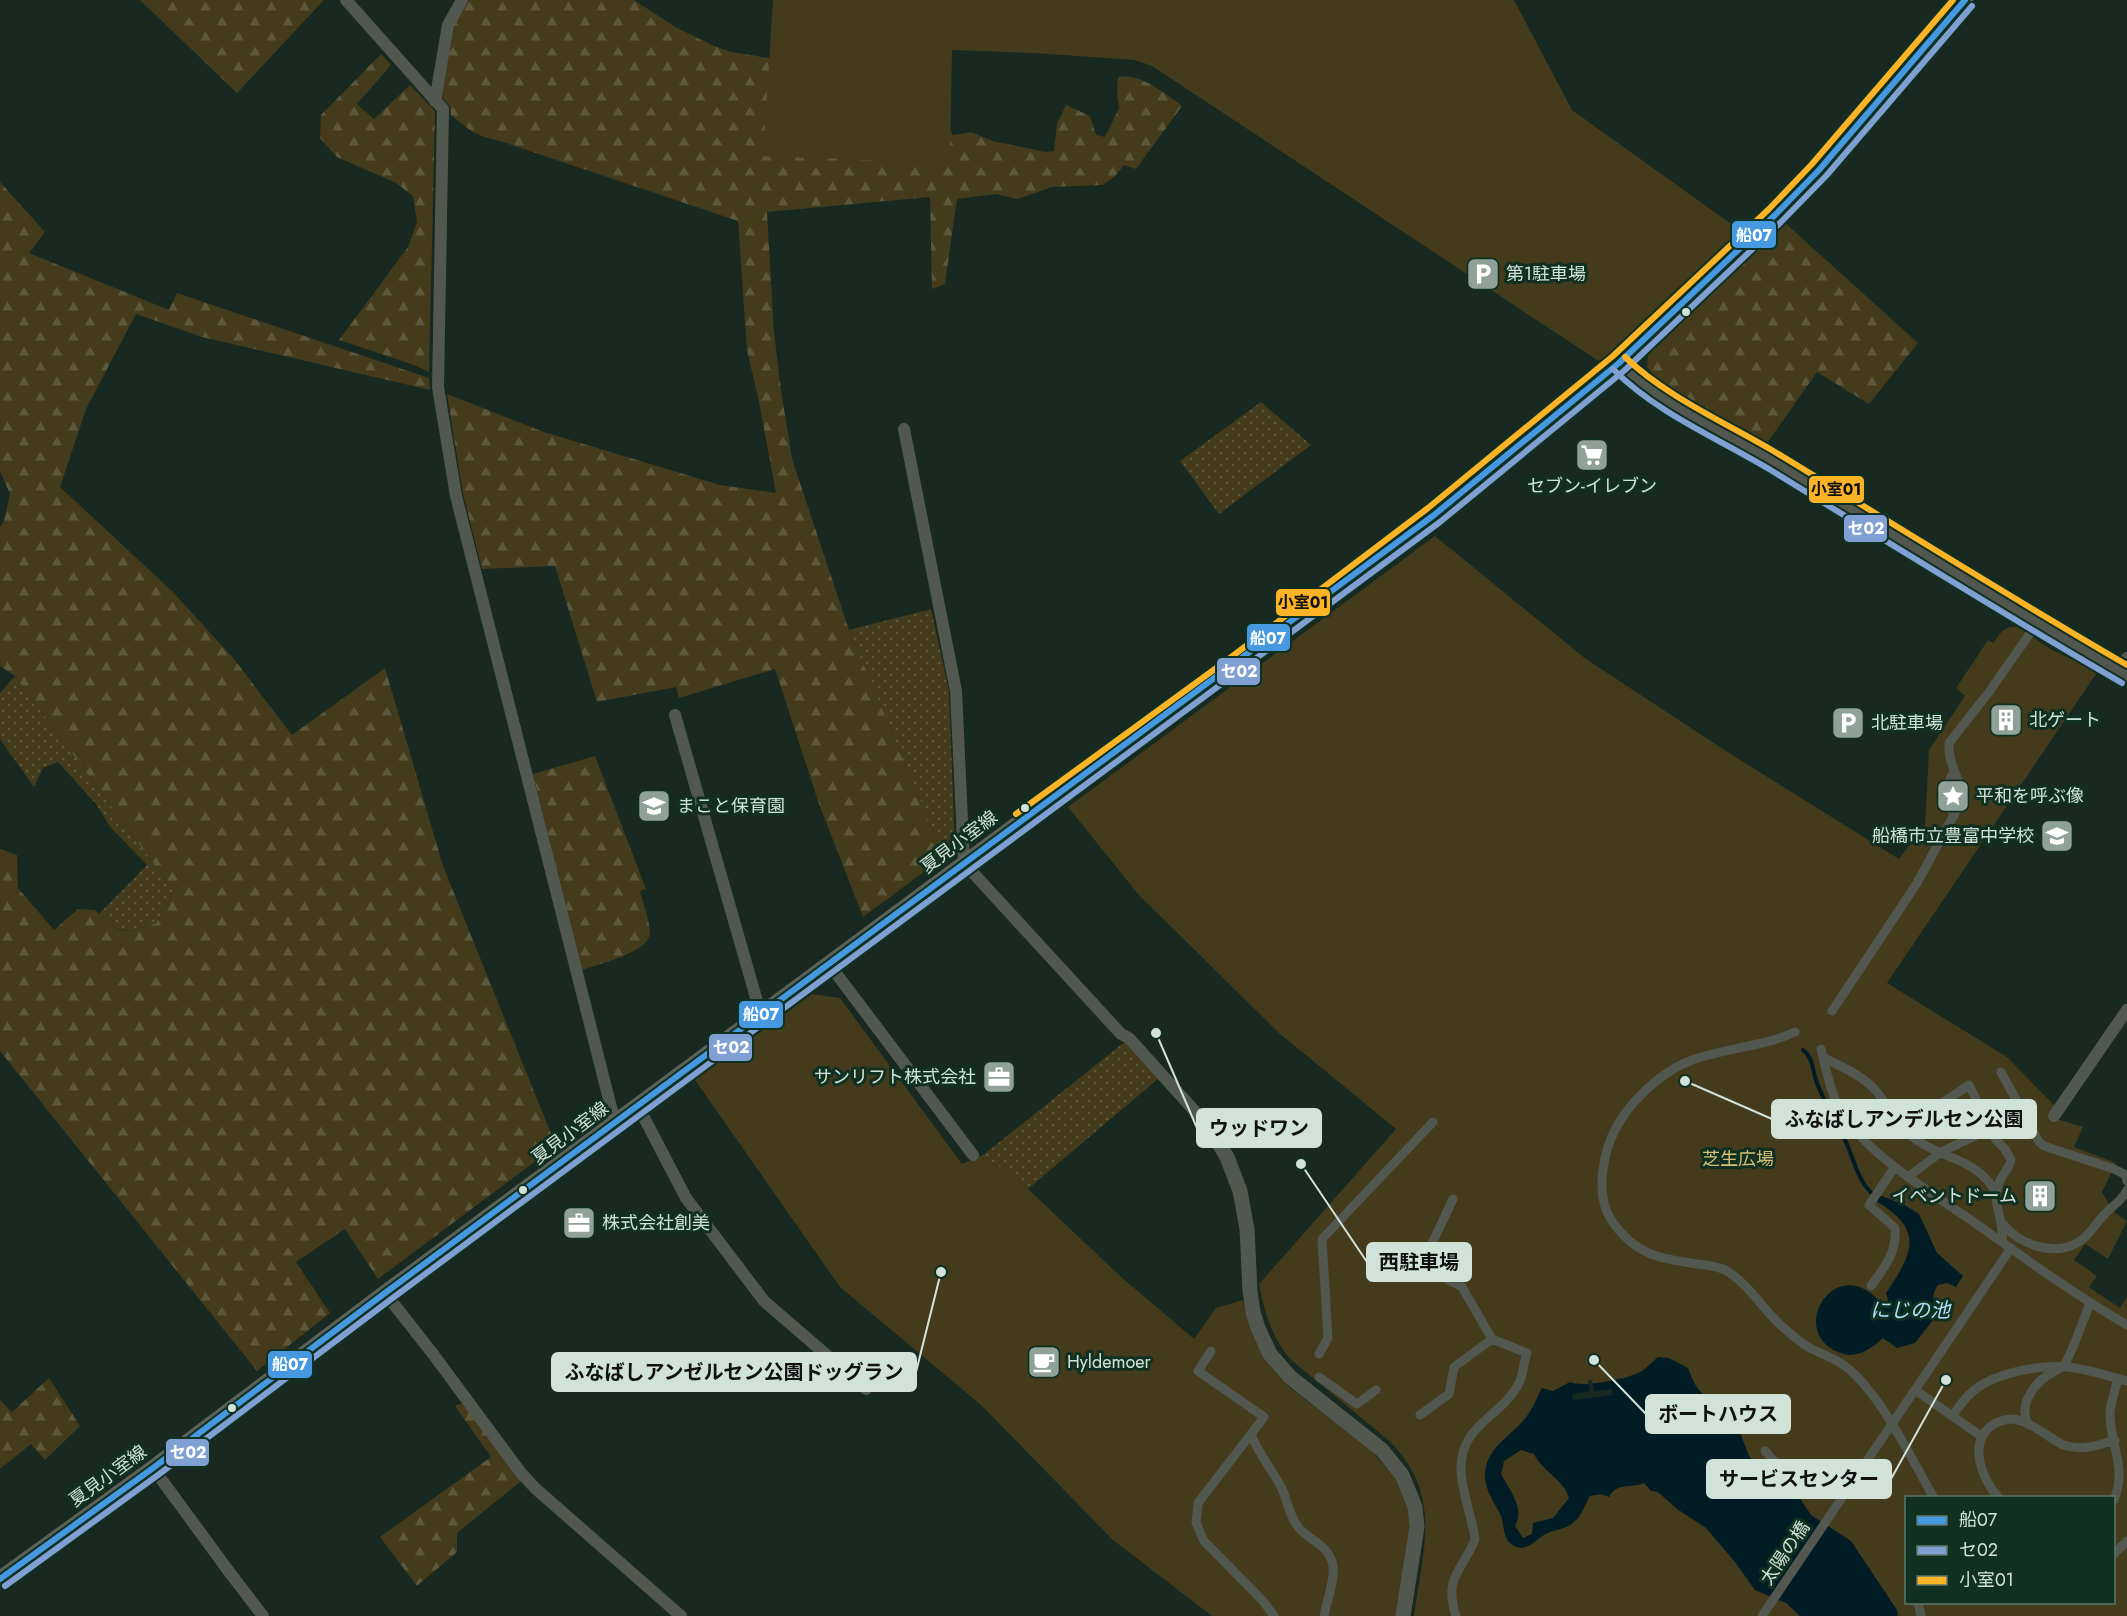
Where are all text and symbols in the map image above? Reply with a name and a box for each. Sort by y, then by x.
line badge: 船07 [1731,220,1777,249]
text: 船07 [1736,224,1772,247]
parking icon: 第1駐車場 [1465,256,1501,292]
place label: 第1駐車場 [1506,261,1586,287]
unlabelled marker [1680,306,1692,318]
supermarket icon: セブン-イレブン [1574,437,1610,473]
place label: セブン-イレブン [1527,473,1657,499]
line badge: 小室01 [1808,475,1865,504]
text: 小室01 [1811,478,1861,501]
line badge: セ02 [1843,514,1888,543]
text: セ02 [1847,517,1885,540]
line badge: 小室01 [1275,588,1331,617]
text: 小室01 [1278,591,1328,614]
line badge: 船07 [1246,623,1291,652]
text: 船07 [1250,627,1286,650]
line badge: セ02 [1216,657,1261,686]
text: セ02 [1220,660,1258,683]
building icon: 北ゲート [1988,702,2024,738]
parking icon: 北駐車場 [1830,705,1866,741]
place label: 北ゲート [2029,707,2101,733]
place label: 北駐車場 [1871,710,1943,736]
place icon: 平和を呼ぶ像 [1935,778,1971,814]
place label: 平和を呼ぶ像 [1976,783,2084,809]
school or university icon: まこと保育園 [636,788,672,824]
place label: まこと保育園 [677,793,785,819]
unlabelled marker [1019,802,1031,814]
street label: 夏見小室線 [915,805,1003,879]
school or university icon: 船橋市立豊富中学校 [2039,818,2075,854]
place label: 船橋市立豊富中学校 [1872,823,2034,849]
line badge: 船07 [738,1000,784,1029]
text: 船07 [743,1003,779,1026]
line badge: セ02 [708,1033,753,1062]
text: セ02 [712,1036,750,1059]
office icon: サンリフト株式会社 [981,1059,1017,1095]
place label: サンリフト株式会社 [814,1064,976,1090]
street label: 夏見小室線 [526,1096,614,1170]
callout: ふなばしアンデルセン公園 [1772,1100,2036,1138]
text: ふなばしアンデルセン公園 [1784,1105,2024,1134]
callout: ウッドワン [1197,1109,1321,1147]
text: ウッドワン [1209,1114,1309,1143]
park label: 芝生広場 [1702,1146,1774,1172]
building icon: イベントドーム [2022,1178,2058,1214]
place label: イベントドーム [1892,1183,2017,1209]
unlabelled marker [517,1184,529,1196]
office icon: 株式会社創美 [561,1205,597,1241]
place label: 株式会社創美 [602,1210,710,1236]
callout: 西駐車場 [1367,1243,1471,1281]
text: 西駐車場 [1379,1248,1459,1277]
water label: にじの池 [1870,1296,1952,1325]
cafe icon: Hyldemoer [1026,1344,1062,1380]
place label: Hyldemoer [1067,1349,1152,1375]
line badge: 船07 [267,1350,313,1379]
text: 船07 [272,1353,308,1376]
callout: ふなばしアンゼルセン公園ドッグラン [552,1353,916,1391]
text: ふなばしアンゼルセン公園ドッグラン [564,1358,904,1387]
callout: ボートハウス [1646,1395,1790,1433]
text: ボートハウス [1658,1400,1778,1429]
unlabelled marker [226,1402,238,1414]
line badge: セ02 [165,1438,210,1467]
street label: 夏見小室線 [64,1439,152,1513]
text: セ02 [169,1441,207,1464]
callout: サービスセンター [1707,1460,1891,1498]
text: サービスセンター [1719,1465,1879,1494]
legend [1905,1496,2115,1604]
text: 船07 [1959,1507,1998,1533]
street label: 太陽の橋 [1754,1516,1816,1590]
text: セ02 [1959,1537,1998,1563]
text: 小室01 [1959,1567,2014,1593]

